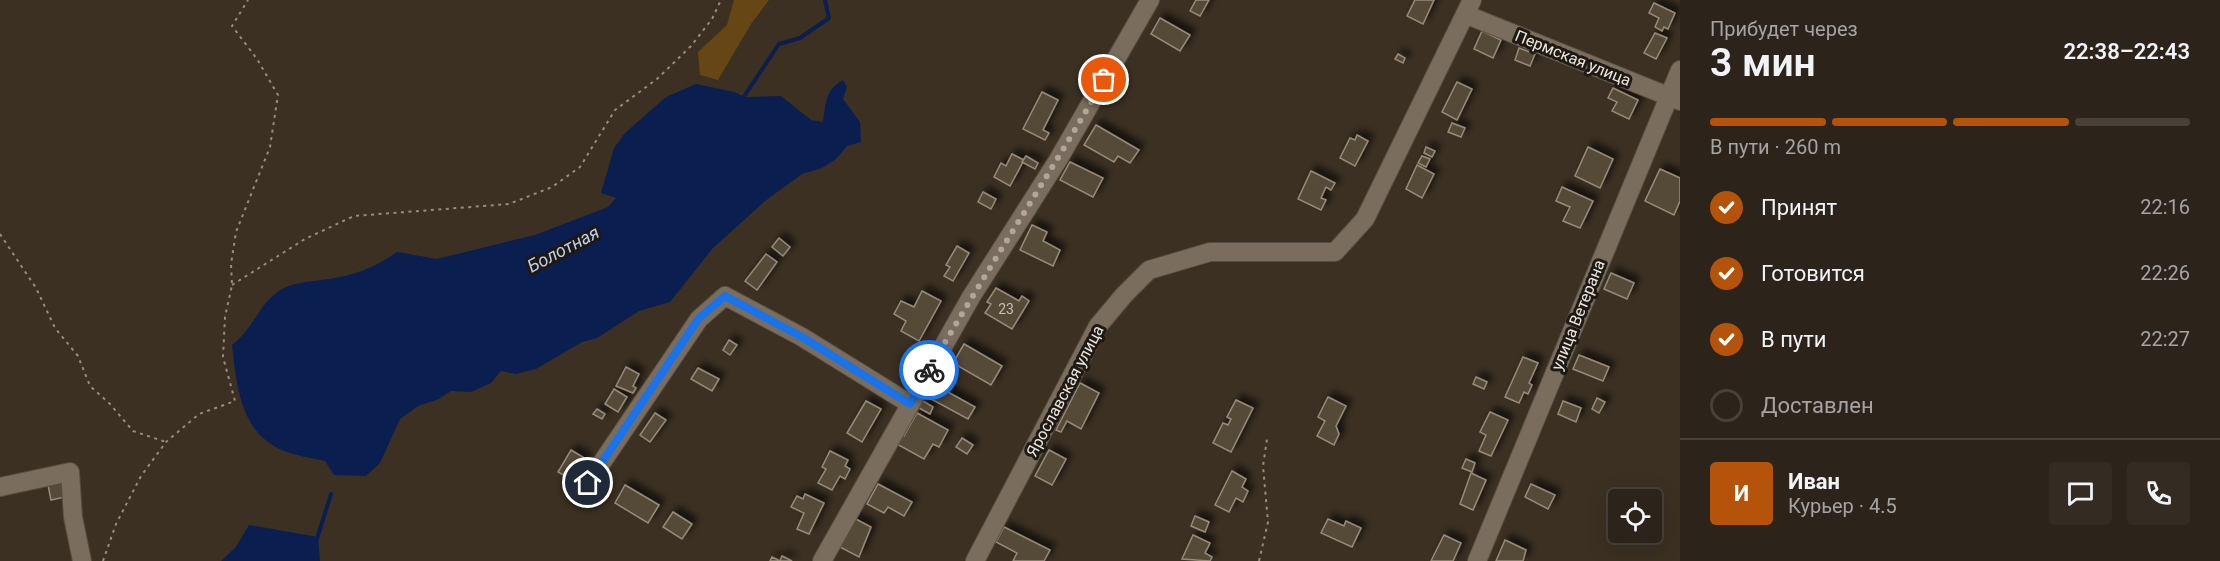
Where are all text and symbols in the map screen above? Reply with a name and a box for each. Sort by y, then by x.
text: Прибудет через [1710,17,1858,41]
street label: Пермская улица [1512,26,1634,90]
text: 22:38–22:43 [2063,39,2190,64]
text: 3 мин [1710,40,1816,86]
pin [1078,54,1129,105]
icon: bag [1087,63,1120,96]
text: В пути · 260 m [1710,135,1841,159]
icon: check [1710,191,1743,224]
text: Принят [1761,195,1837,220]
text: 22:16 [2140,195,2190,219]
water label: Болотная [523,221,603,277]
street label: улица Ветерана [1547,257,1609,373]
icon: check [1710,257,1743,290]
text: Готовится [1761,261,1865,286]
text: 22:26 [2140,261,2190,285]
house number: 23 [998,301,1014,317]
street label: Ярославская улица [1022,322,1108,460]
icon: check [1710,323,1743,356]
text: В пути [1761,327,1827,352]
text: 22:27 [2140,327,2190,351]
courier [899,340,959,400]
icon: bike [913,354,946,387]
text: Доставлен [1761,393,1874,418]
pin [562,457,613,508]
button: chat [2049,462,2112,525]
button: phone [2127,462,2190,525]
icon: home [571,466,604,499]
text: Иван [1788,469,1840,494]
text: И [1734,481,1749,506]
map controls [1608,489,1662,543]
button: locate [1608,489,1662,543]
text: Курьер · 4.5 [1788,494,1897,518]

